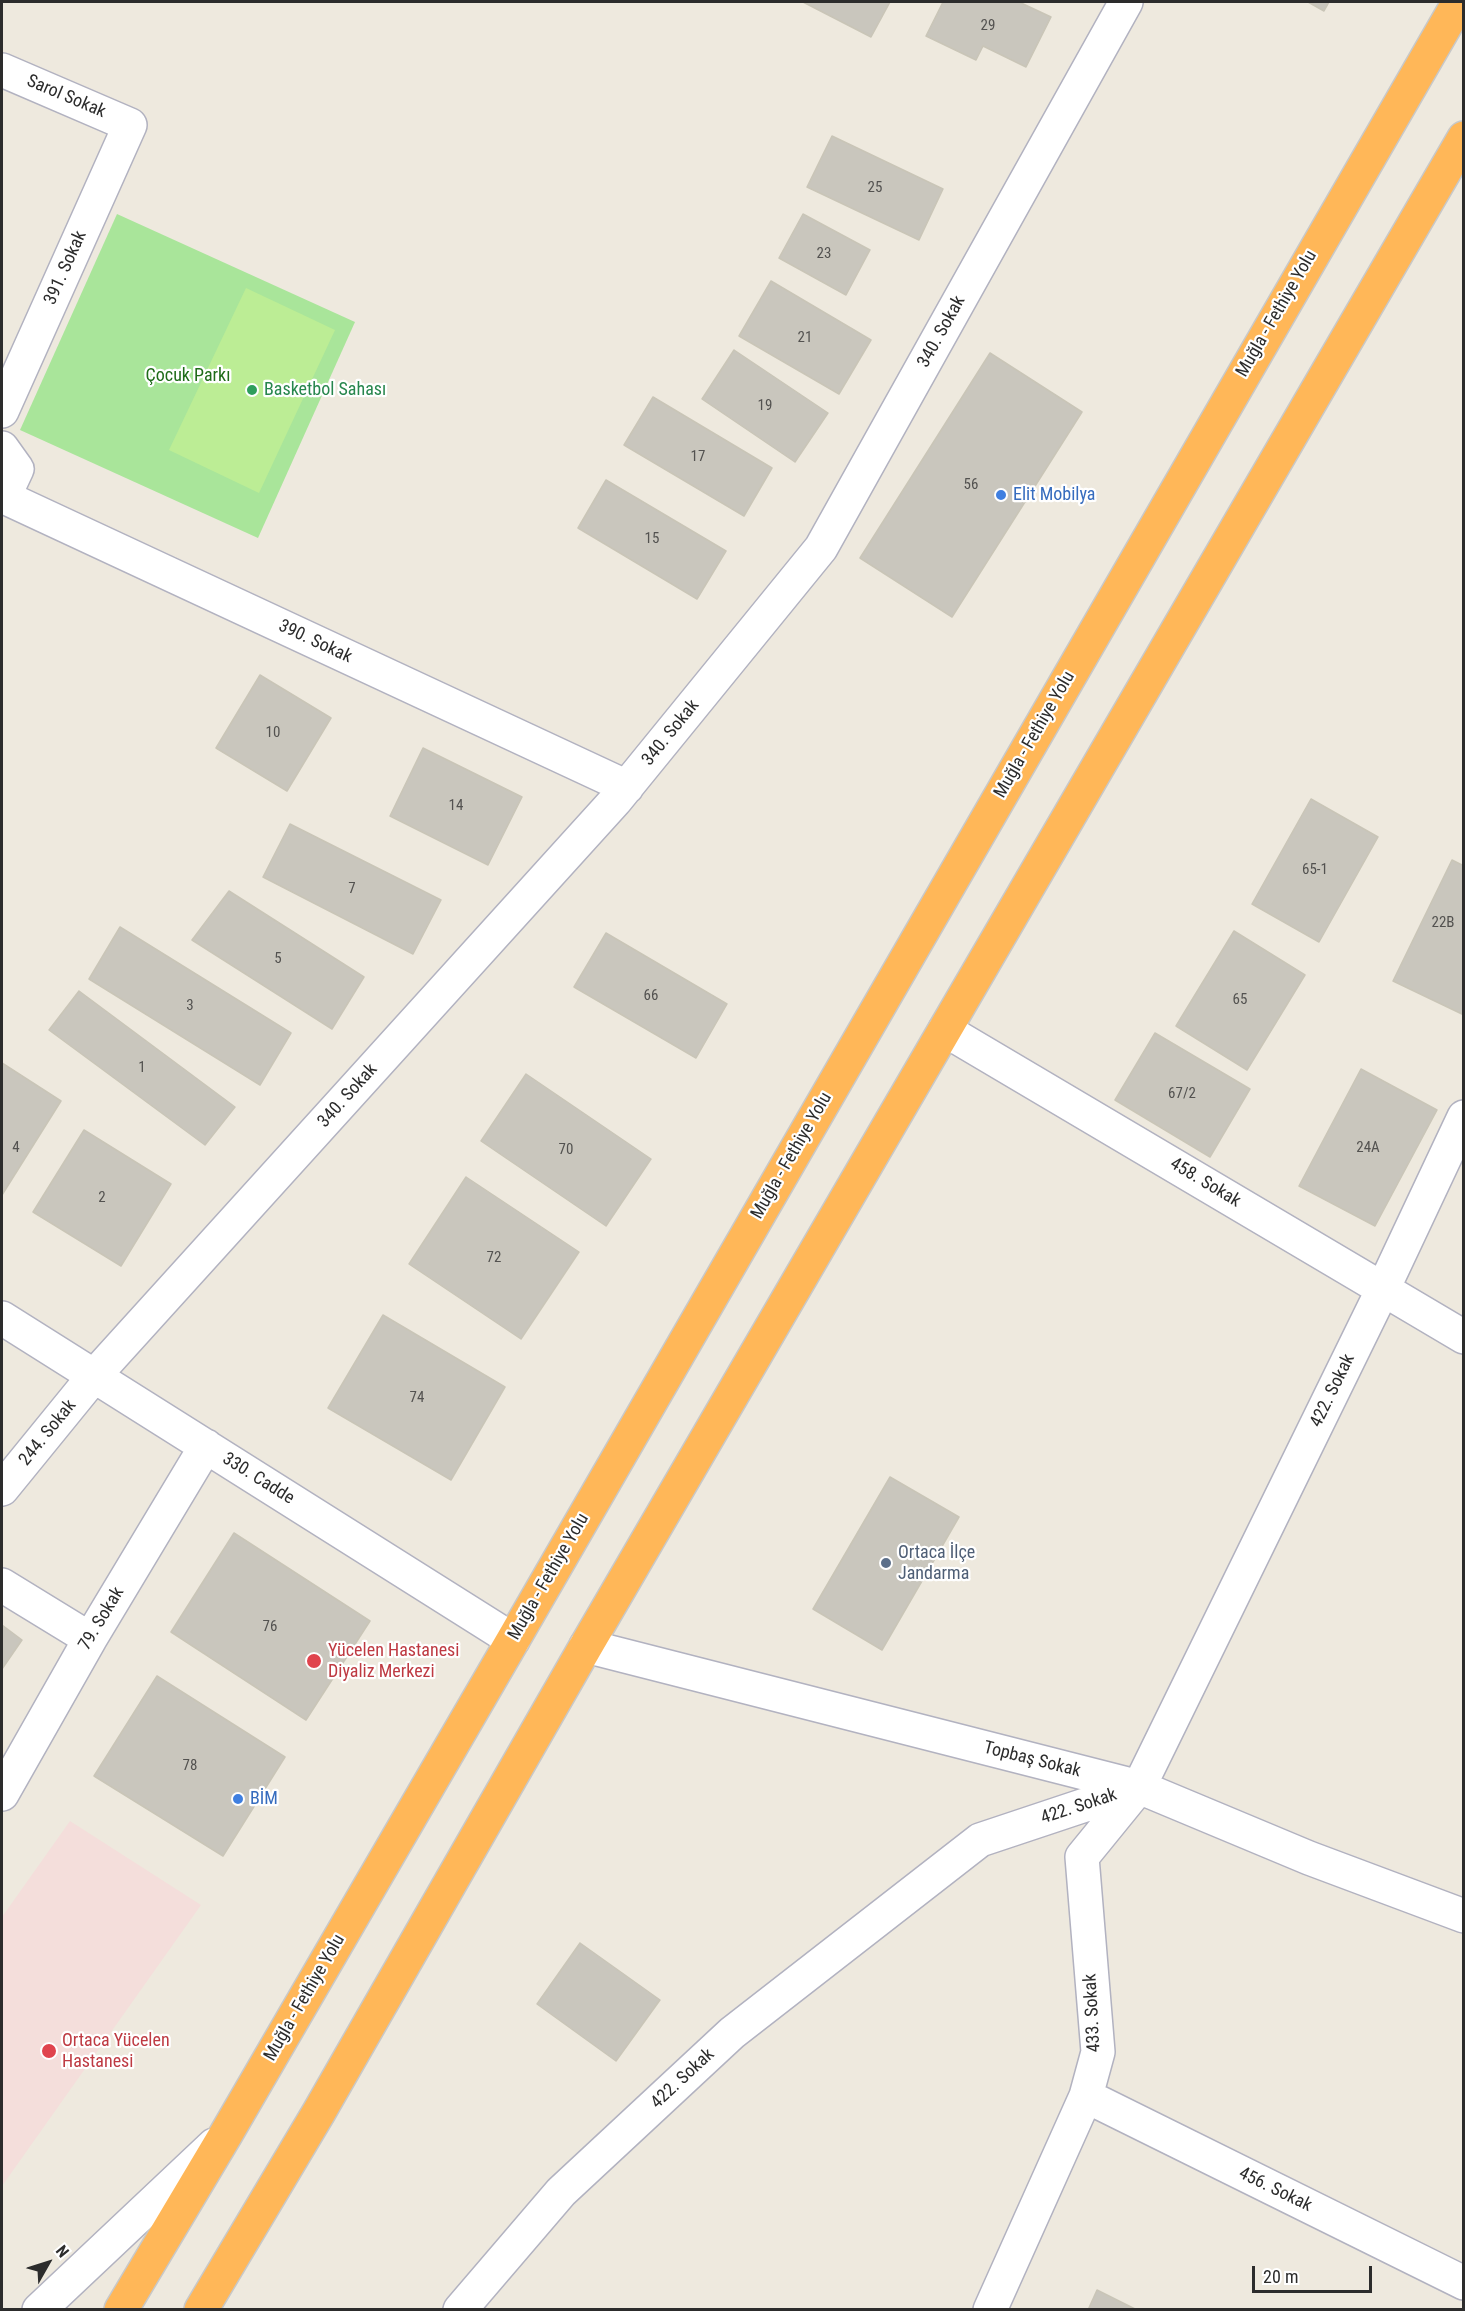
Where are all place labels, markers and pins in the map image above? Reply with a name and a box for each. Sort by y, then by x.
place label: Basketbol Sahası [264,379,386,401]
marker: Basketbol Sahası [245,383,259,397]
place label: Elit Mobilya [1013,484,1095,506]
marker: Elit Mobilya [994,488,1008,502]
place label: Ortaca İlçe Jandarma [898,1542,975,1584]
marker: Ortaca İlçe Jandarma [879,1556,893,1570]
place label: Yücelen Hastanesi Diyaliz Merkezi [328,1640,459,1682]
marker: Yücelen Hastanesi Diyaliz Merkezi [305,1652,323,1670]
place label: BİM [250,1788,278,1810]
marker: BİM [231,1792,245,1806]
place label: Ortaca Yücelen Hastanesi [62,2030,170,2072]
marker: Ortaca Yücelen Hastanesi [40,2042,58,2060]

